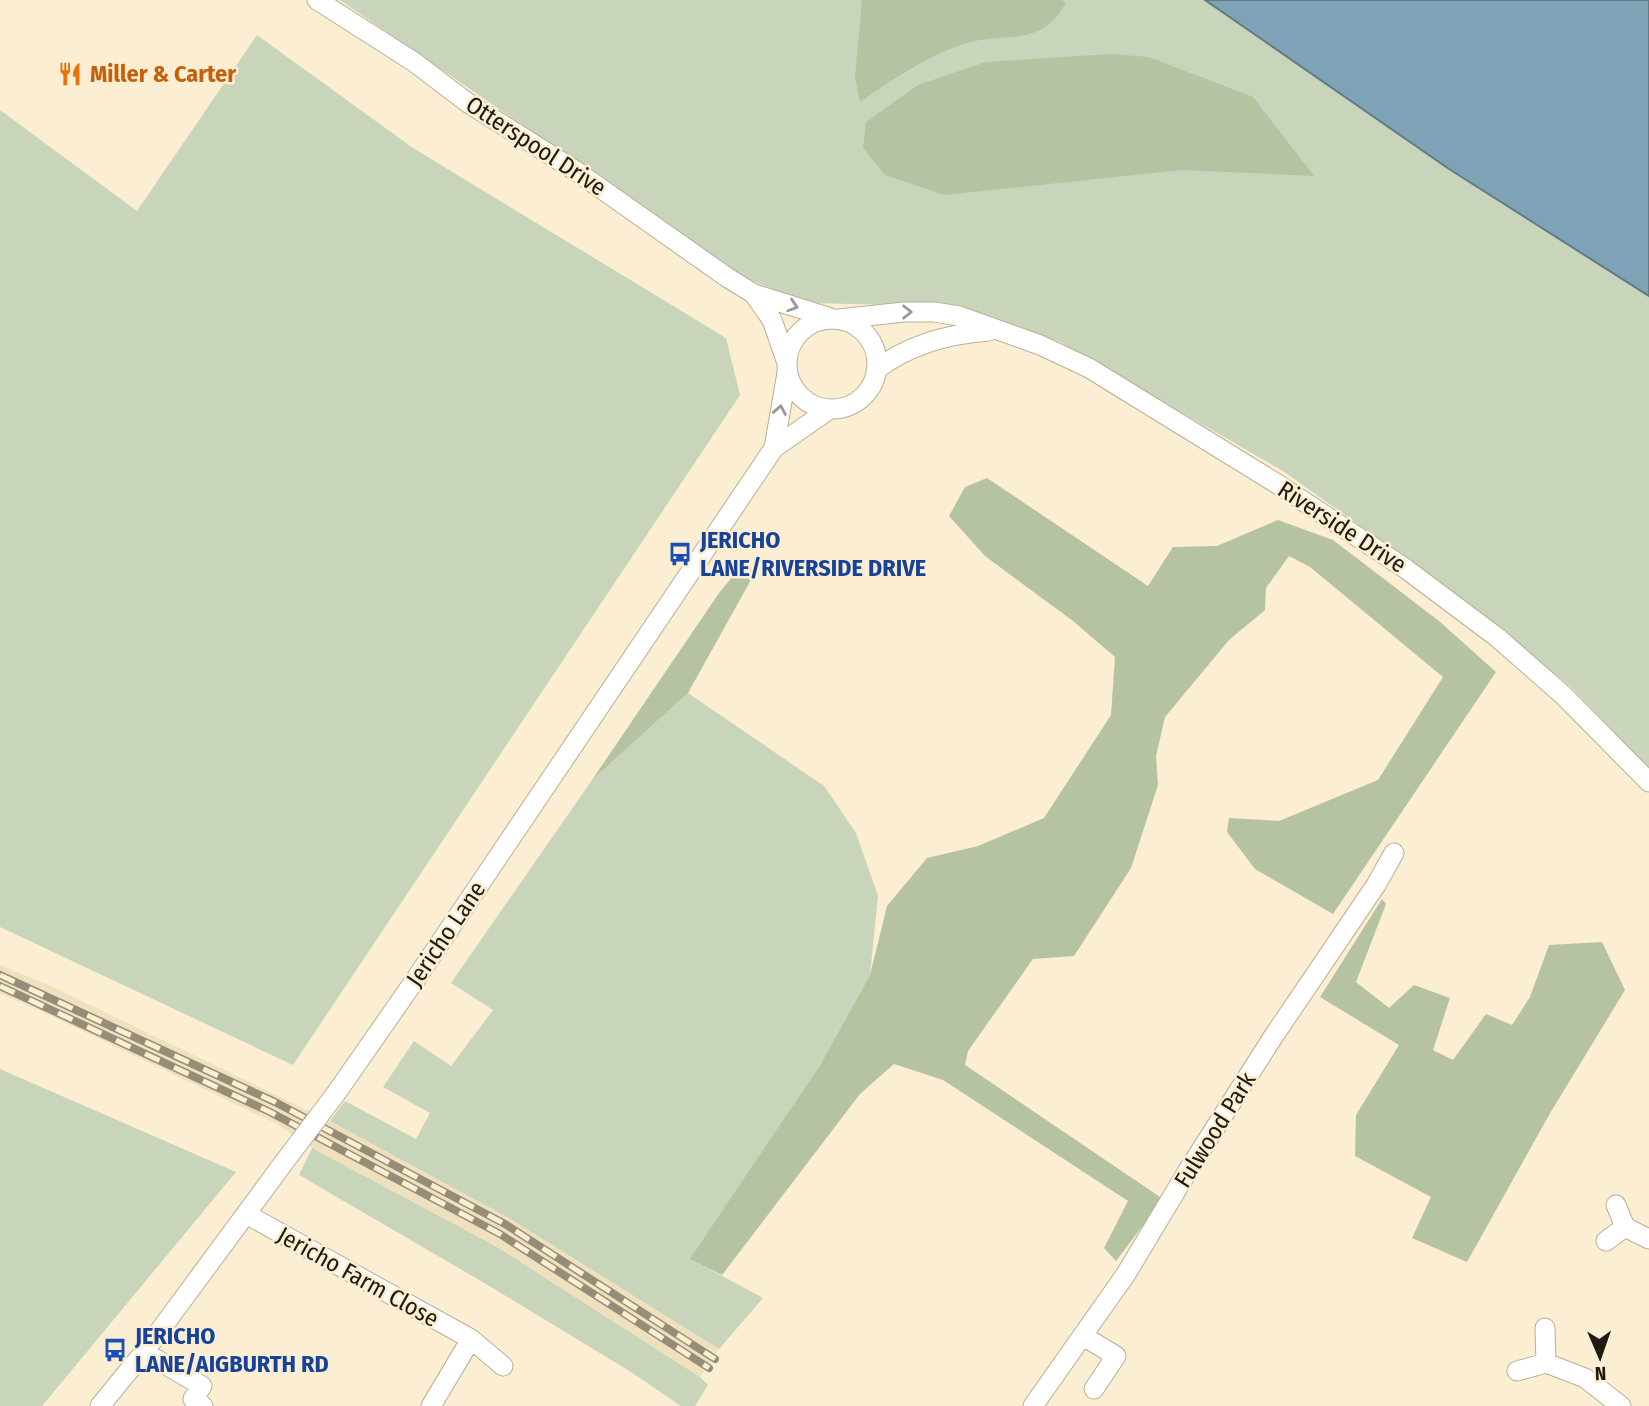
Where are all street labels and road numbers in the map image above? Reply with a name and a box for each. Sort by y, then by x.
street label: Otterspool Drive [461,90,611,202]
street label: Riverside Drive [1273,475,1411,579]
street label: Jericho Lane [401,876,491,992]
street label: Fulwood Park [1169,1067,1262,1193]
street label: Jericho Farm Close [272,1221,444,1333]

